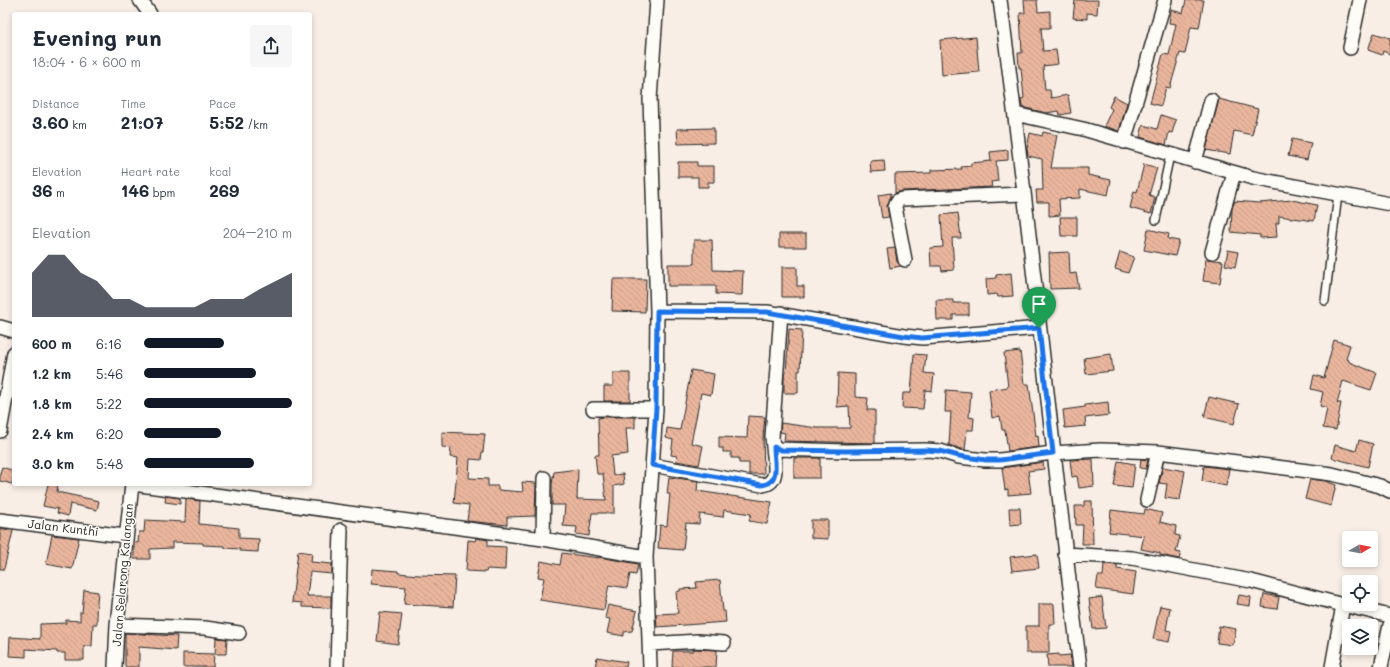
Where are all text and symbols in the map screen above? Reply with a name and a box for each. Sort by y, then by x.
text: Evening run [32,23,162,52]
button: share [250,25,292,67]
text: 18:04 · 6 × 600 m [32,53,141,70]
text: Distance [32,96,79,111]
text: Time [121,96,146,111]
text: Pace [209,96,236,111]
text: 3.60 [32,111,69,133]
text: 21:07 [121,111,163,133]
text: 5:52 [209,111,244,133]
text: km [69,117,87,132]
text: /km [244,117,268,132]
text: Elevation [32,164,81,179]
text: Heart rate [121,164,180,179]
text: kcal [209,164,231,179]
text: 36 [32,179,53,201]
text: 146 [121,179,149,201]
text: 269 [209,179,239,201]
text: m [53,185,65,200]
text: bpm [149,185,175,200]
text: Elevation [32,224,90,241]
text: 204–210 m [223,224,292,241]
pin [1022,287,1056,328]
icon: arrive [1028,293,1050,315]
text: 600 m [32,335,72,352]
text: 6:16 [96,335,122,352]
text: 1.2 km [32,365,71,382]
text: 5:46 [96,365,123,382]
text: 1.8 km [32,395,72,412]
text: 5:22 [96,395,122,412]
text: 2.4 km [32,425,74,442]
text: 6:20 [96,425,123,442]
text: 3.0 km [32,455,74,472]
text: 5:48 [96,455,123,472]
street label: Jalan Selarong Kalangan [108,503,136,647]
street label: Jalan Kunthi [27,515,99,539]
north arrow [1342,531,1378,567]
map controls [1342,531,1378,655]
button: locate [1342,575,1378,611]
button: layers [1342,619,1378,655]

